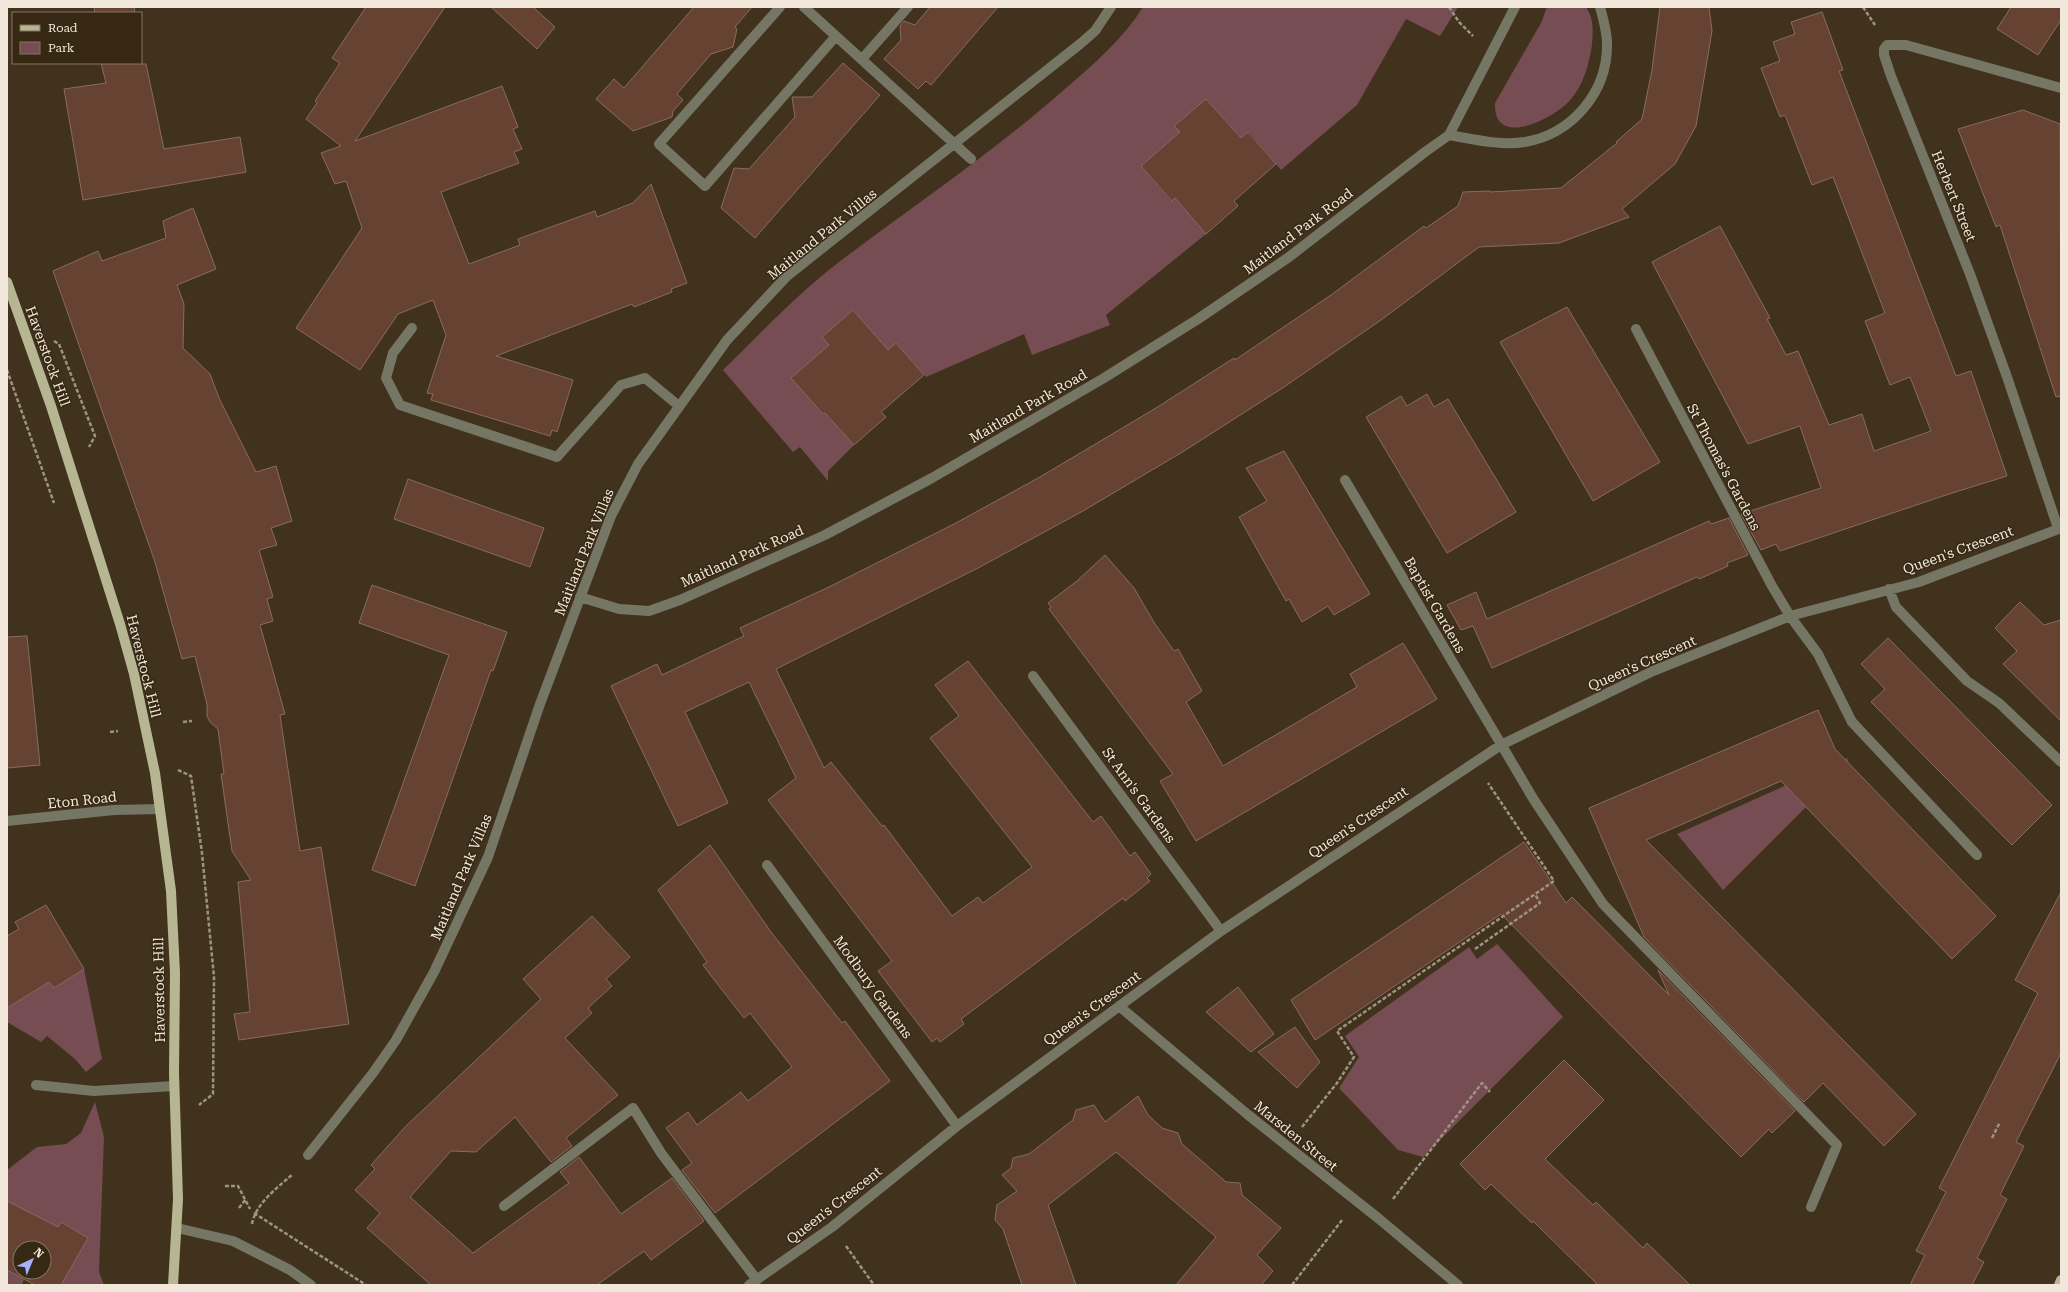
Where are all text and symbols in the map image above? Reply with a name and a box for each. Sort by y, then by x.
legend [12,12,142,64]
text: Road [48,21,78,35]
text: Park [48,41,75,55]
street label: Herbert Street [1928,148,1980,244]
street label: Maitland Park Villas [764,185,880,283]
street label: Maitland Park Road [1240,185,1356,277]
street label: Haverstock Hill [22,304,74,409]
street label: Maitland Park Road [967,366,1089,446]
street label: St Thomas's Gardens [1684,401,1764,533]
street label: Maitland Park Villas [551,486,617,618]
street label: Maitland Park Road [678,522,806,590]
street label: Queen's Crescent [1901,523,2015,577]
street label: Baptist Gardens [1401,554,1469,656]
street label: Haverstock Hill [123,613,165,720]
street label: Queen's Crescent [1586,632,1698,694]
street label: St Ann's Gardens [1099,744,1179,846]
street label: Queen's Crescent [1305,783,1411,861]
street label: Eton Road [47,788,117,812]
street label: Maitland Park Villas [427,811,495,942]
street label: Modbury Gardens [830,933,916,1042]
street label: Haverstock Hill [150,937,168,1043]
street label: Queen's Crescent [1040,967,1144,1049]
street label: Marsden Street [1251,1098,1341,1174]
street label: Queen's Crescent [783,1163,885,1247]
north arrow [12,1240,52,1280]
text: N [31,1246,47,1261]

